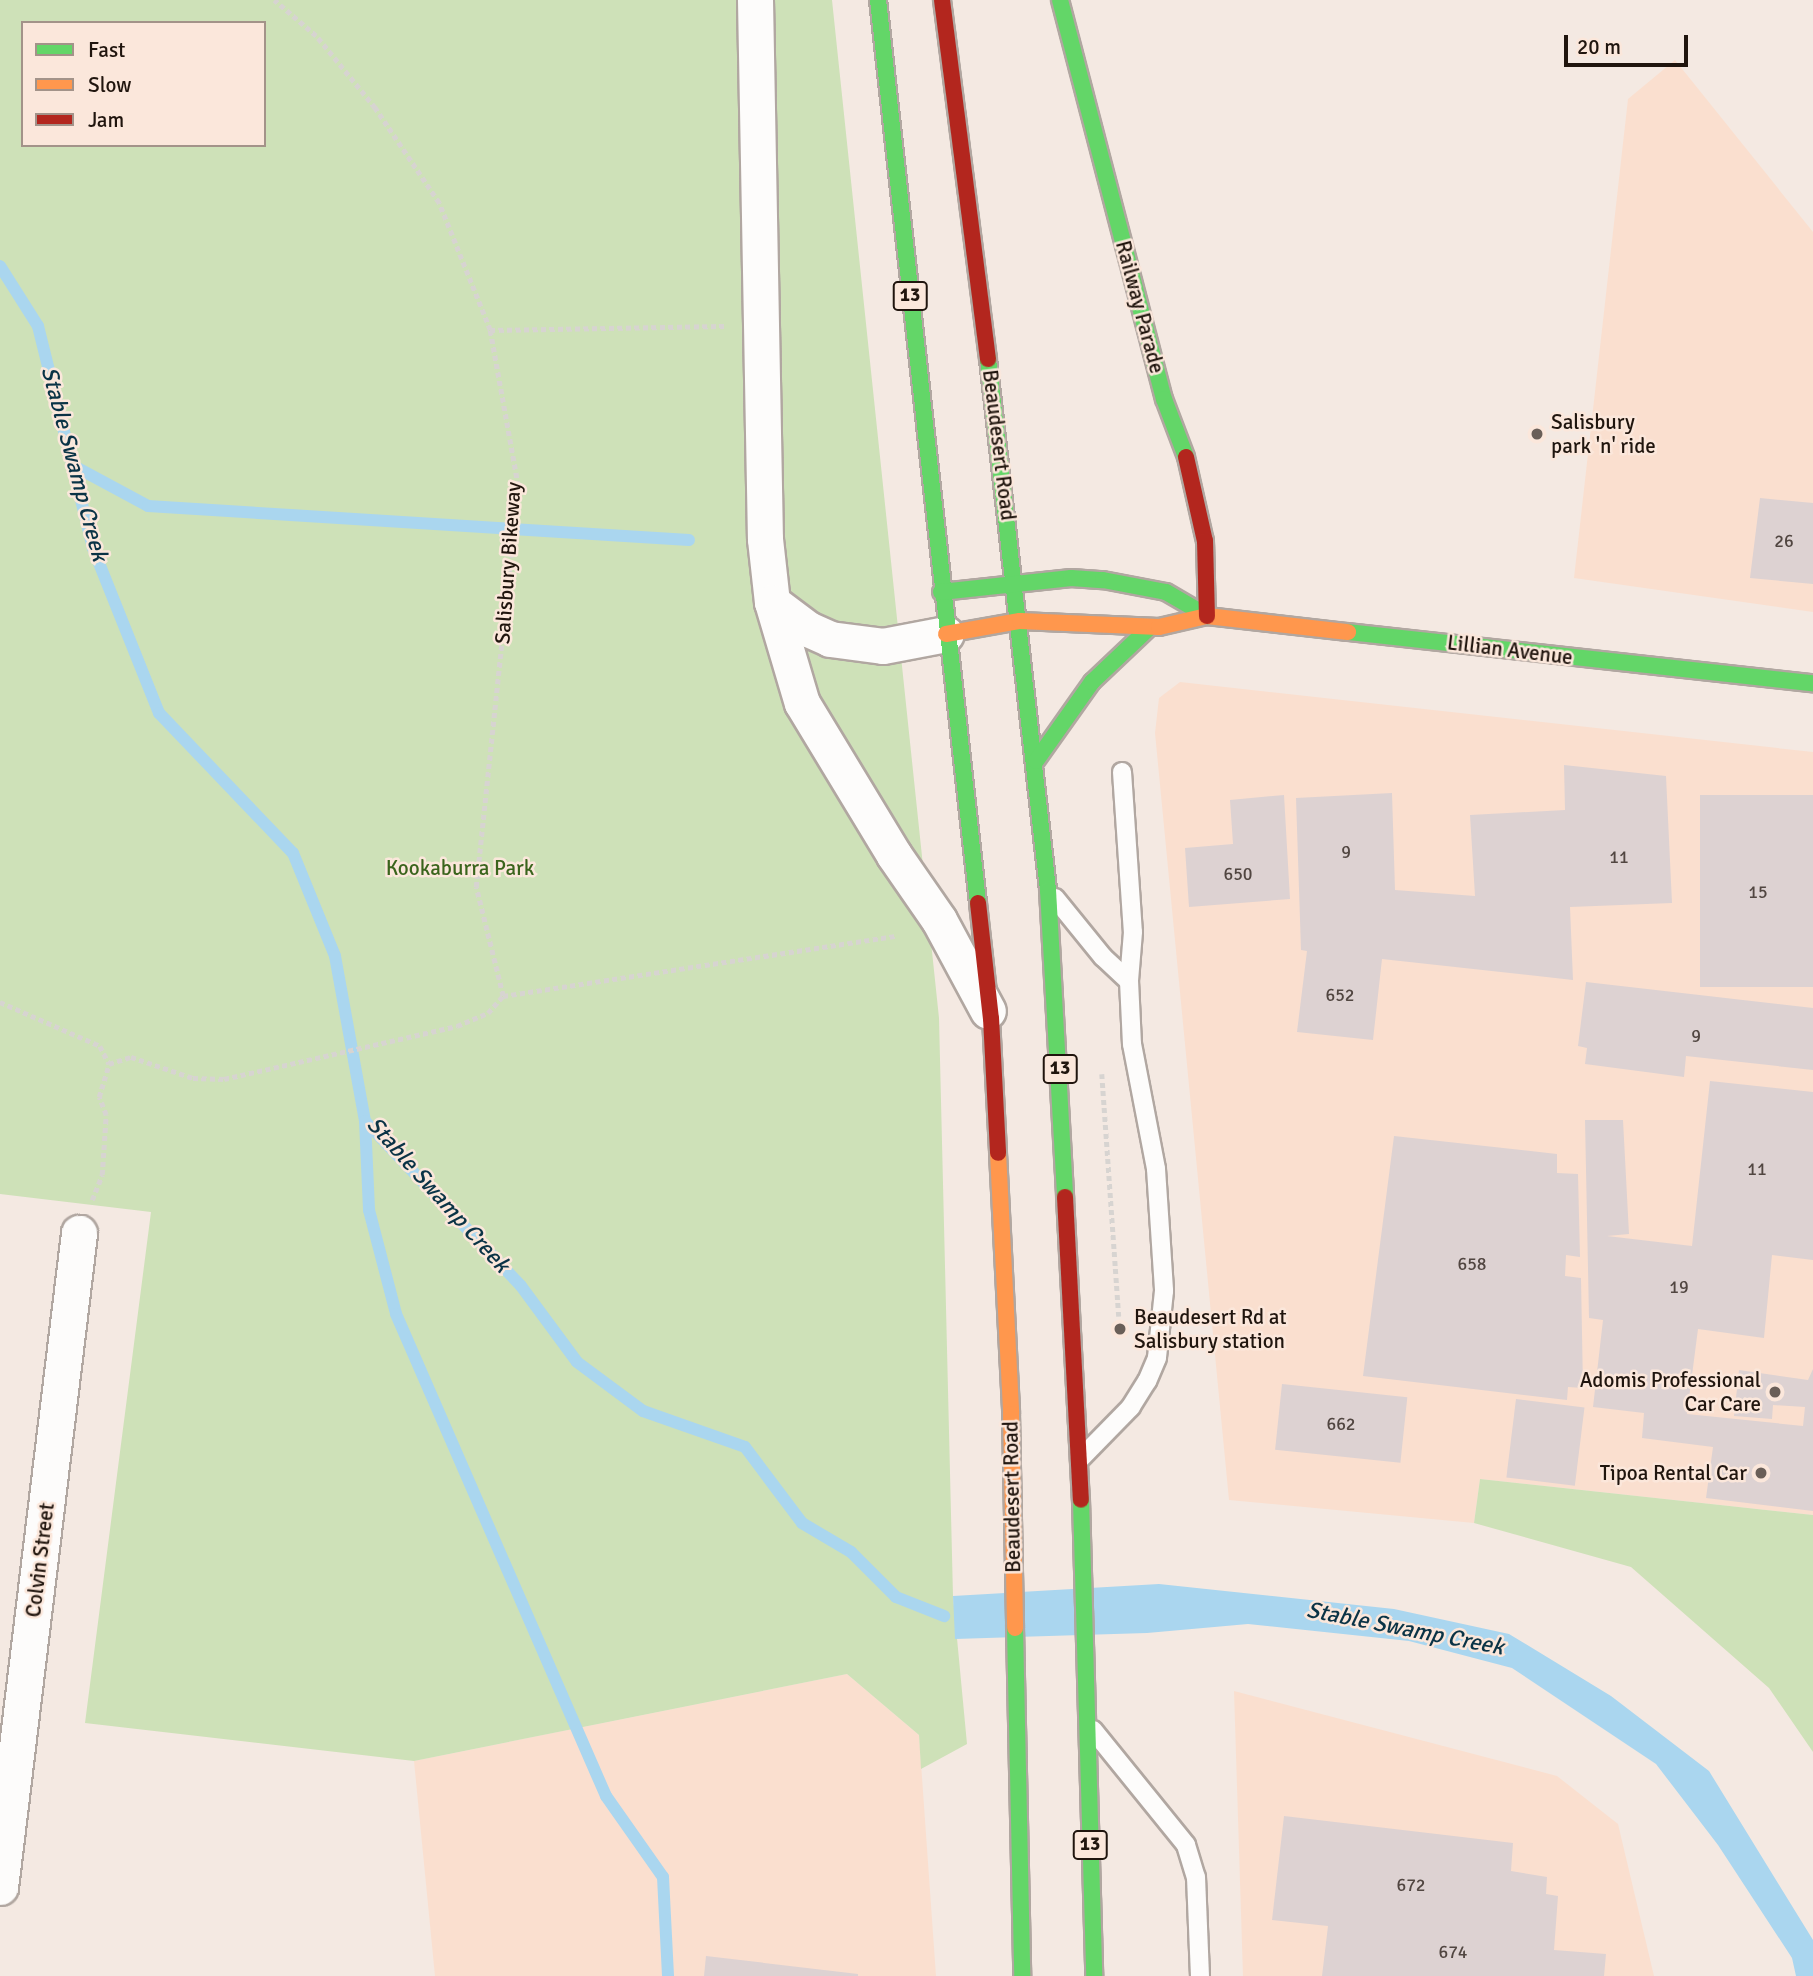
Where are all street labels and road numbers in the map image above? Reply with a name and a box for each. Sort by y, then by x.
street label: Railway Parade [1110,238,1170,376]
road number: 13 [892,280,928,312]
street label: Beaudesert Road [977,368,1021,522]
street label: Salisbury Bikeway [490,481,526,645]
street label: Lillian Avenue [1446,630,1574,670]
road number: 13 [1042,1054,1078,1084]
street label: Beaudesert Road [998,1421,1026,1573]
street label: Colvin Street [20,1501,60,1619]
road number: 13 [1072,1829,1108,1860]

